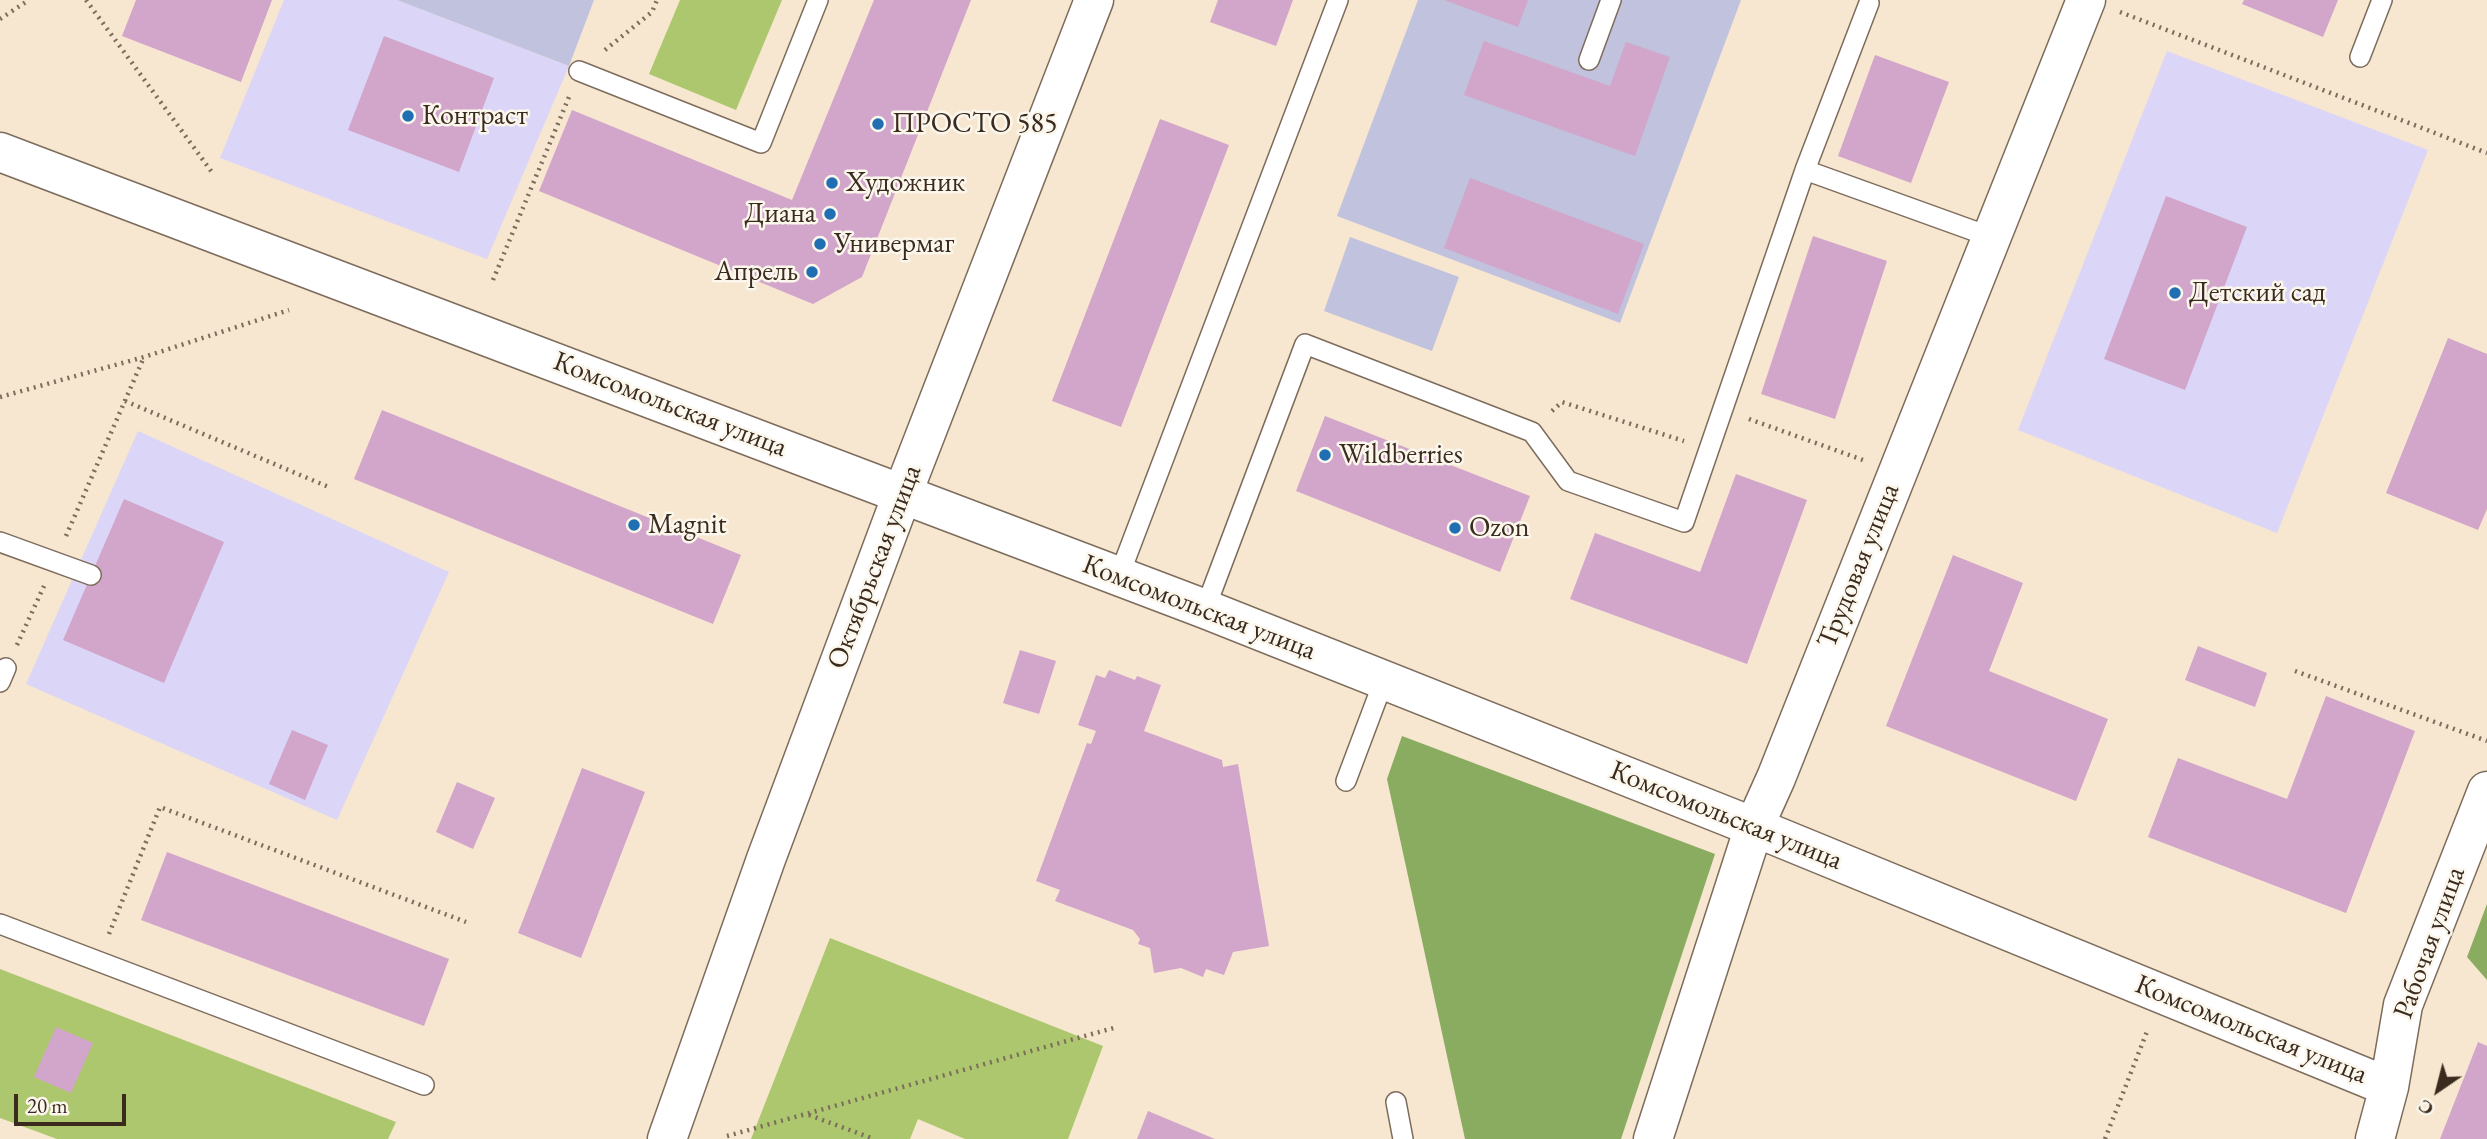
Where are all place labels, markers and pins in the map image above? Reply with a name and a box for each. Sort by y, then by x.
place label: Контраст [422,99,528,133]
place label: ПРОСТО 585 [892,107,1057,141]
marker: Контраст [400,108,416,124]
marker: ПРОСТО 585 [870,116,886,132]
place label: Художник [846,166,965,200]
marker: Художник [824,175,840,191]
place label: Диана [745,197,816,231]
marker: Диана [822,206,838,222]
place label: Универмаг [834,227,954,261]
marker: Универмаг [812,236,828,252]
place label: Апрель [714,255,798,289]
marker: Апрель [804,264,820,280]
place label: Детский сад [2189,276,2326,310]
marker: Детский сад [2167,285,2183,301]
place label: Wildberries [1339,438,1463,472]
marker: Wildberries [1317,447,1333,463]
place label: Magnit [648,508,726,542]
place label: Ozon [1469,511,1530,545]
marker: Magnit [626,517,642,533]
marker: Ozon [1447,520,1463,536]

